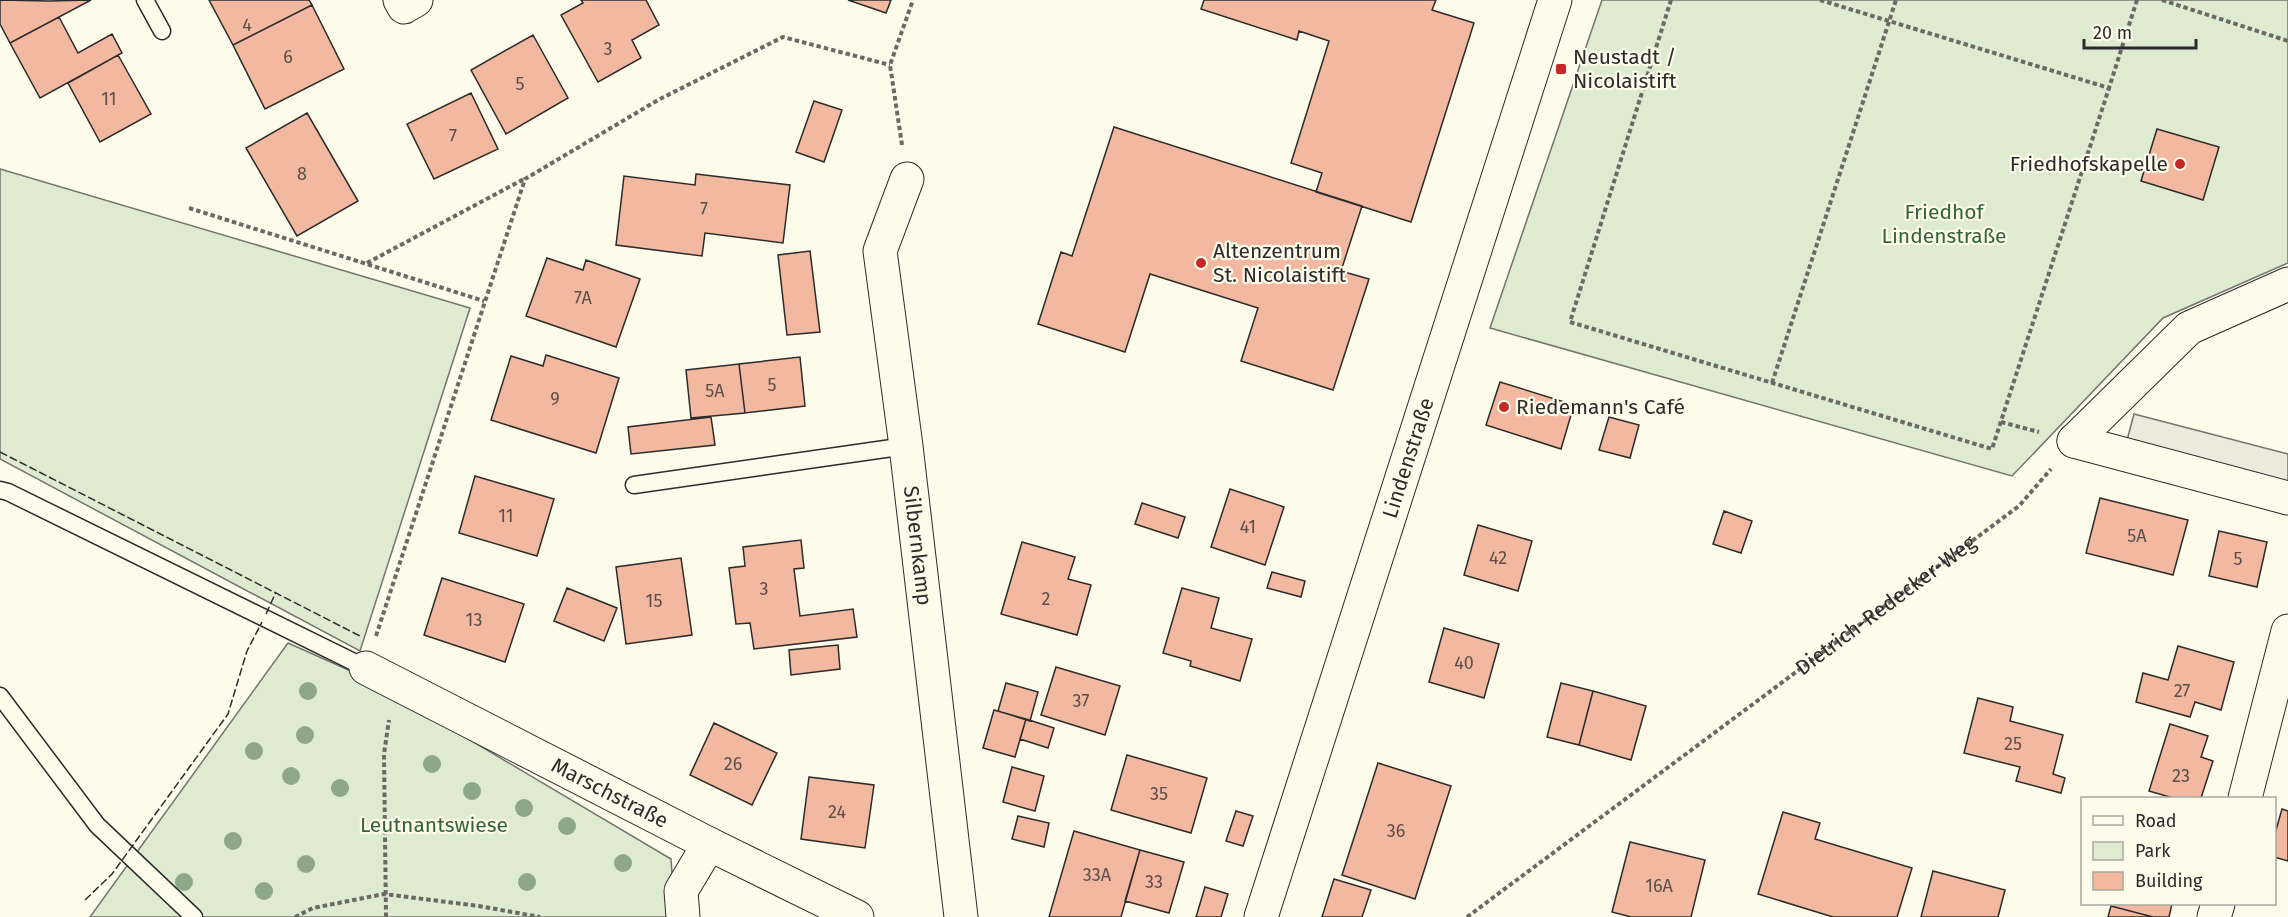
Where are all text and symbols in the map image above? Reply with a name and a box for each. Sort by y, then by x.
scale bar [2084,12,2196,50]
house number: 4 [242,14,252,36]
text: 20 m [2093,22,2132,44]
house number: 3 [604,38,612,60]
place label: Neustadt / Nicolaistift [1573,44,1677,94]
house number: 6 [283,46,293,68]
marker: Neustadt / Nicolaistift [1554,62,1568,76]
house number: 5 [515,73,525,95]
house number: 11 [101,88,117,110]
house number: 7 [449,125,457,147]
place label: Friedhofskapelle [2010,151,2168,177]
marker: Friedhofskapelle [2173,157,2187,171]
house number: 8 [297,163,307,185]
house number: 7 [700,198,708,220]
park label: Friedhof Lindenstraße [1881,199,2007,249]
place label: Altenzentrum St. Nicolaistift [1213,238,1347,288]
marker: Altenzentrum St. Nicolaistift [1194,256,1208,270]
house number: 7A [574,287,593,309]
house number: 5 [767,374,777,396]
house number: 5A [705,380,725,402]
house number: 9 [550,388,560,410]
street label: Lindenstraße [1377,394,1440,522]
place label: Riedemann's Café [1516,394,1685,420]
marker: Riedemann's Café [1497,400,1511,414]
street label: Silbernkamp [898,484,938,607]
house number: 11 [498,505,514,527]
house number: 41 [1240,516,1256,538]
house number: 5A [2127,525,2147,547]
street label: Dietrich-Redecker-Weg [1790,529,1981,681]
house number: 42 [1489,547,1507,569]
house number: 5 [2233,548,2243,570]
house number: 3 [760,578,768,600]
house number: 2 [1042,588,1051,610]
house number: 15 [646,590,662,612]
house number: 13 [466,609,482,631]
house number: 40 [1454,652,1474,674]
house number: 27 [2174,680,2190,702]
house number: 37 [1073,690,1089,712]
house number: 25 [2004,733,2022,755]
street label: Marschstraße [547,752,673,834]
house number: 26 [724,753,742,775]
house number: 23 [2172,765,2190,787]
house number: 35 [1150,783,1168,805]
legend [2081,797,2276,905]
house number: 24 [828,801,846,823]
text: Road [2135,810,2177,832]
park label: Leutnantswiese [360,812,508,838]
house number: 36 [1387,820,1405,842]
text: Park [2135,840,2171,862]
house number: 33A [1083,864,1112,886]
text: Building [2135,870,2203,892]
house number: 33 [1145,871,1163,893]
house number: 16A [1645,875,1674,897]

